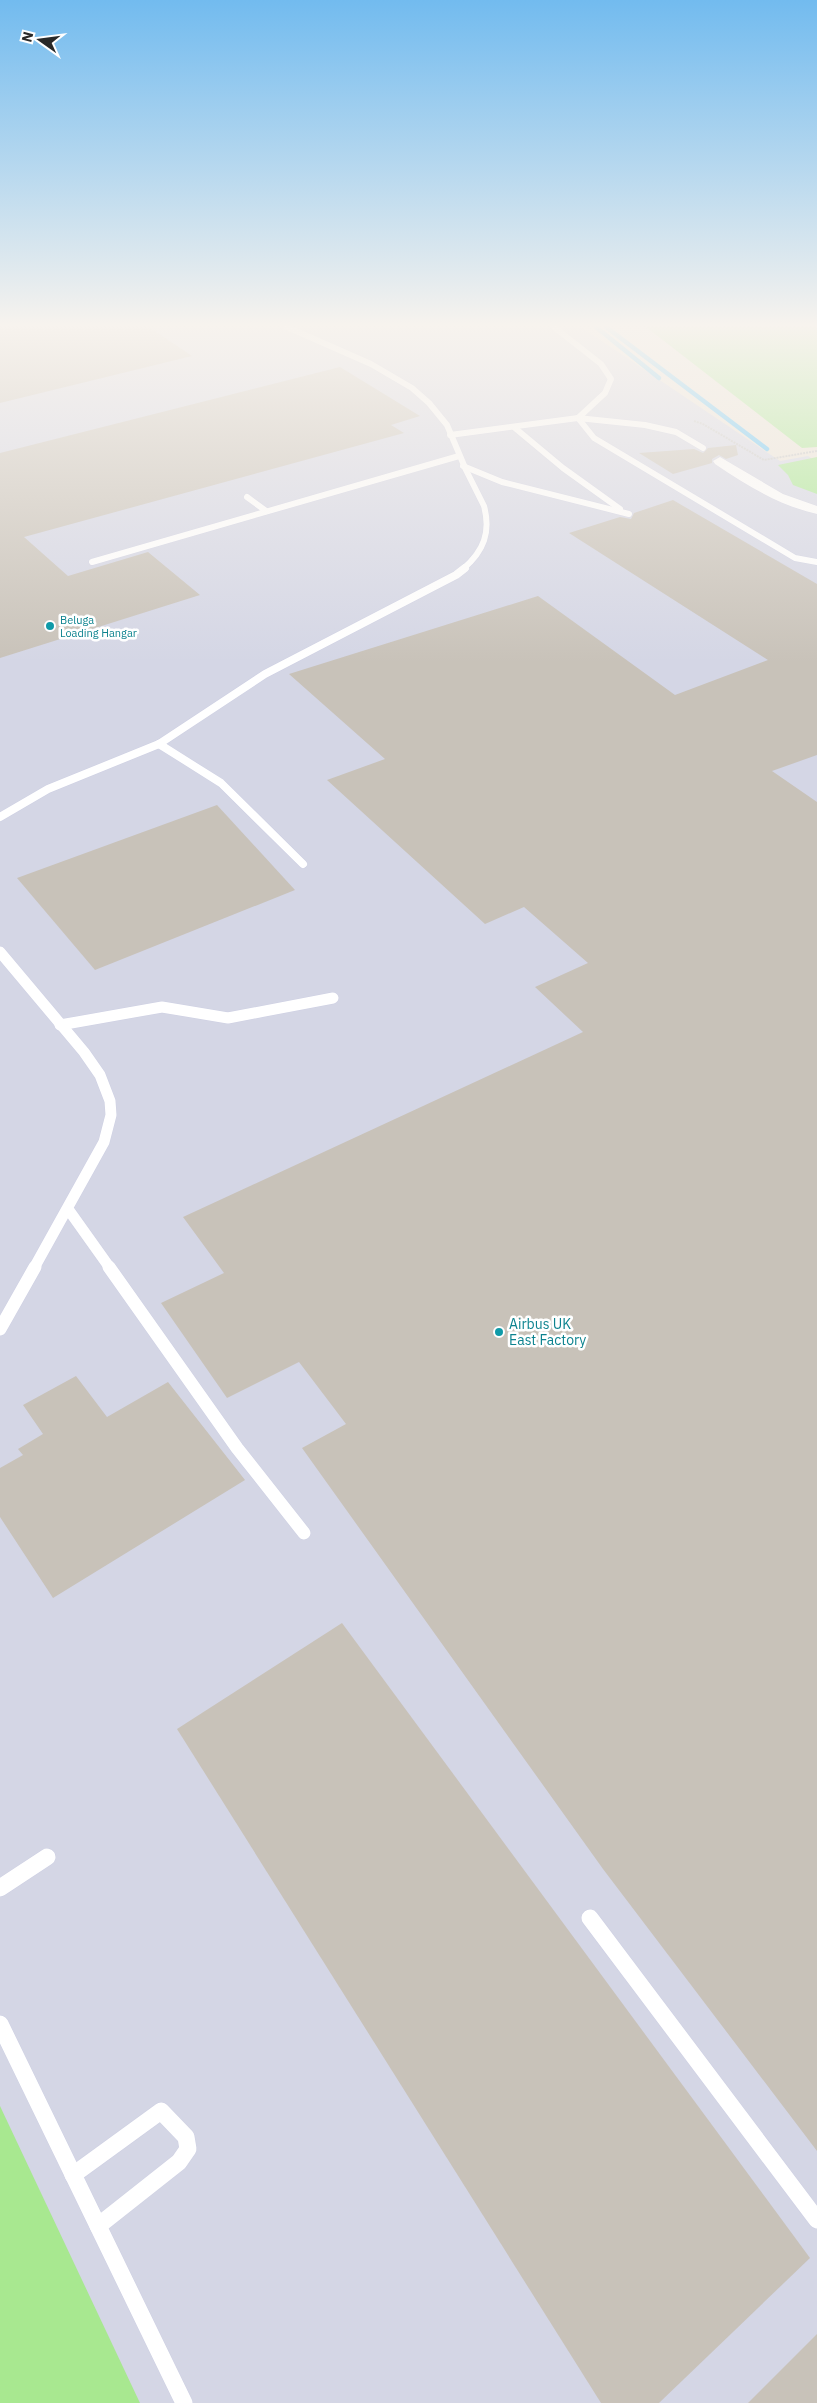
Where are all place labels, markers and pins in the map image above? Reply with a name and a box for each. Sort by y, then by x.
place label: Beluga Loading Hangar [60,613,137,640]
marker: Beluga Loading Hangar [44,620,56,632]
place label: Airbus UK East Factory [509,1315,586,1349]
marker: Airbus UK East Factory [493,1326,505,1338]

